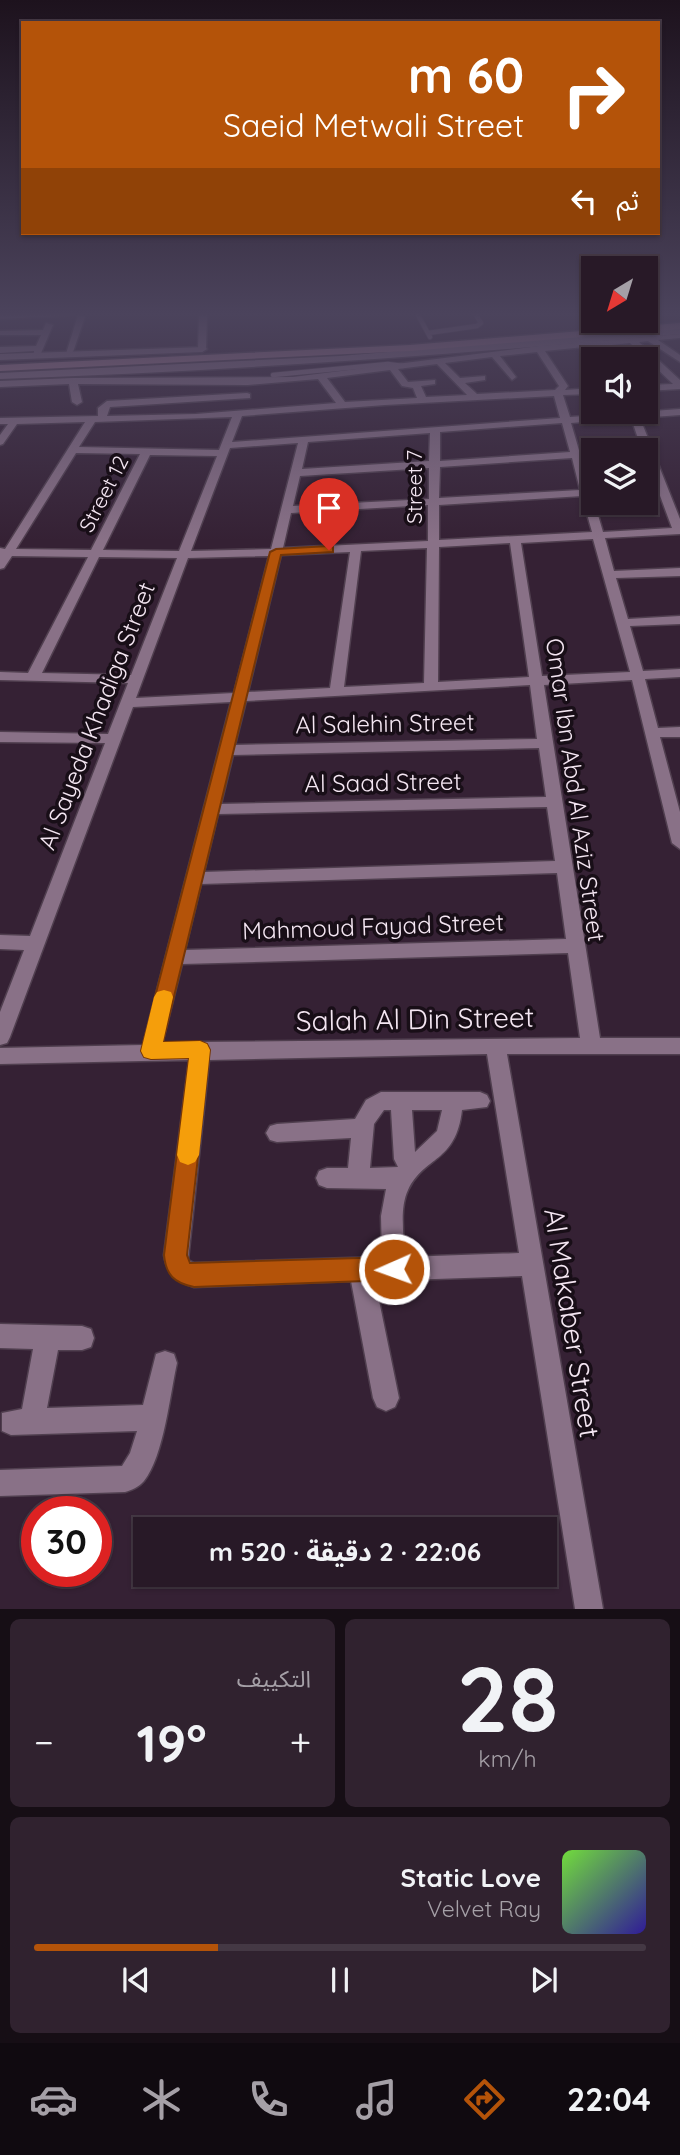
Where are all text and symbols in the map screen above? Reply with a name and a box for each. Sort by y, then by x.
text: 60 m [408,44,524,105]
icon: right [548,49,639,140]
text: Saeid Metwali Street [223,105,524,145]
icon: left [565,182,603,220]
text: ثم [617,184,639,217]
north arrow [581,256,658,332]
map controls [581,256,658,515]
button: sound [581,347,658,424]
button: layers [581,438,658,515]
street label: Street 7 [401,450,427,524]
street label: Street 12 [73,451,133,536]
pin [299,478,359,550]
icon: arrive [310,489,348,527]
street label: Al Sayeda Khadiga Street [31,578,161,854]
street label: Omar Ibn Abd Al Aziz Street [540,636,612,944]
street label: Al Salehin Street [295,706,475,740]
street label: Al Saad Street [304,766,462,798]
street label: Mahmoud Fayad Street [242,906,504,946]
street label: Salah Al Din Street [296,999,534,1038]
street label: Al Makaber Street [537,1206,608,1440]
position arrow [357,1232,431,1306]
speed limit sign: 30 [21,1496,112,1587]
text: 22:06 · 2 دقيقة · 520 m [209,1535,481,1568]
text: 28 [457,1641,558,1755]
text: التكييف [237,1664,311,1693]
text: 19° [137,1710,207,1775]
text: − [34,1718,54,1766]
text: + [290,1718,311,1766]
text: km/h [478,1744,537,1773]
text: Static Love [400,1861,541,1894]
text: Velvet Ray [427,1894,541,1923]
icon: previous [117,1961,155,1999]
icon: pause [321,1961,359,1999]
icon: next [525,1961,563,1999]
icon: car [29,2075,78,2124]
icon: climate [137,2075,186,2124]
icon: phone [244,2075,293,2124]
icon: music [352,2075,401,2124]
icon: directions [460,2075,509,2124]
text: 22:04 [567,2079,651,2119]

